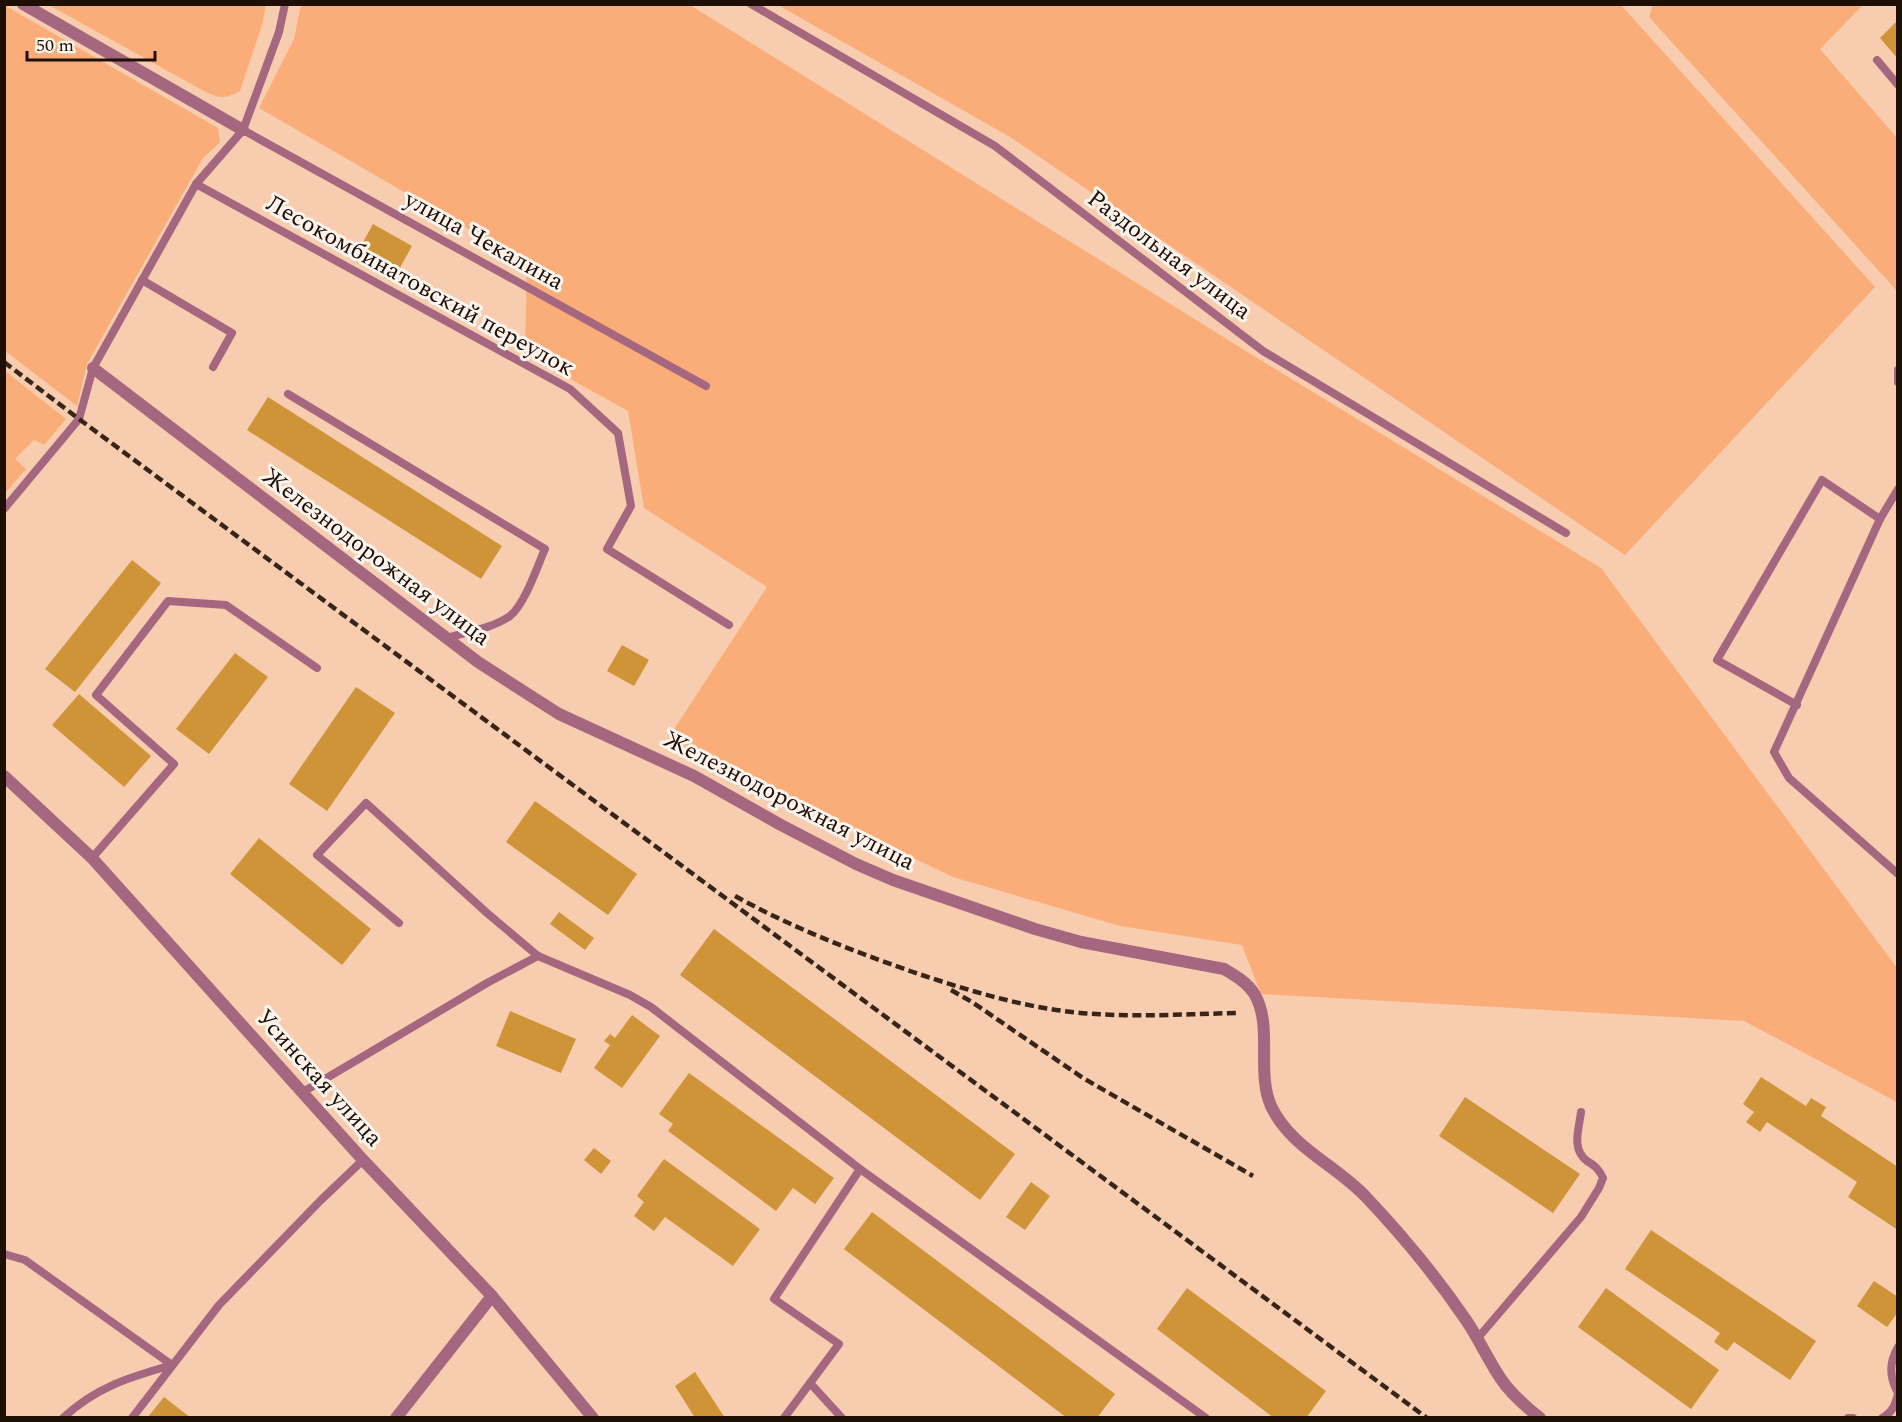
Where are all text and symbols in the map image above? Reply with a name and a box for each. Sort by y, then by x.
scale bar [27,24,154,62]
text: 50 m [36,32,74,59]
street label: Раздольная улица [1079,181,1259,329]
street label: улица Чекалина [397,182,571,300]
street label: Лесокомбинатовский переулок [259,186,581,386]
street label: Железнодорожная улица [254,459,498,655]
street label: Железнодорожная улица [657,722,921,880]
street label: Усинская улица [247,1001,391,1155]

